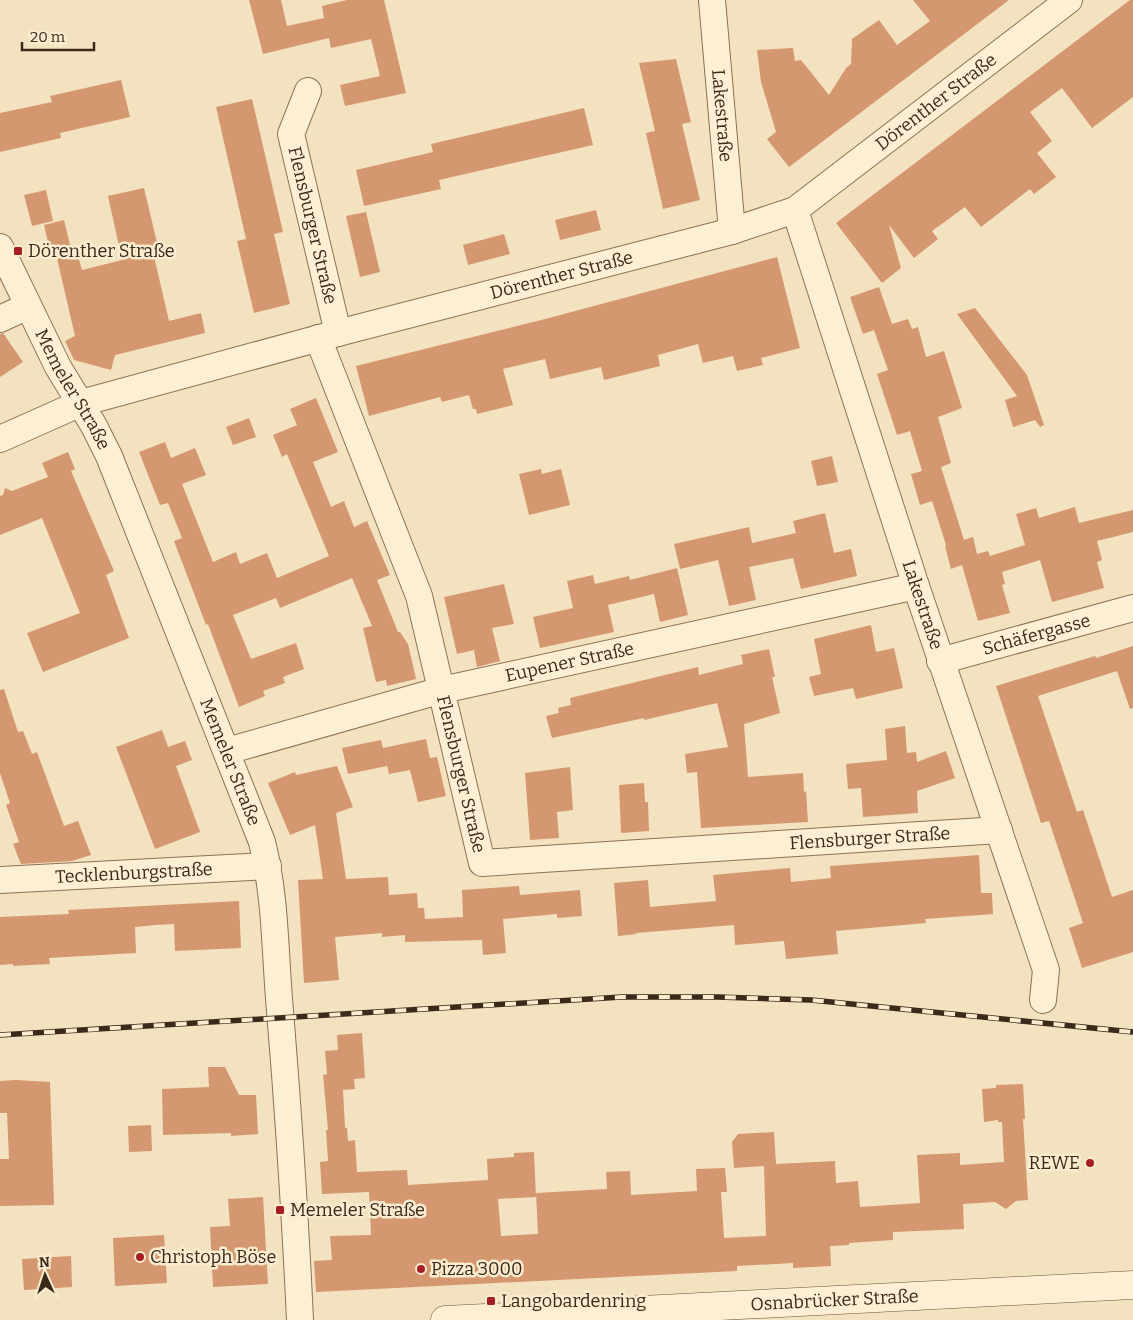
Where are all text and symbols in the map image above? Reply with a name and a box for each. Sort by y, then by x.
scale bar [22,20,95,52]
text: 20 m [30,28,66,46]
street label: Dörenther Straße [871,49,1001,155]
street label: Lakestraße [707,68,737,163]
street label: Flensburger Straße [283,144,342,306]
place label: Dörenther Straße [28,240,175,262]
marker: Dörenther Straße [12,245,24,257]
street label: Dörenther Straße [488,246,635,304]
street label: Memeler Straße [30,325,115,453]
street label: Lakestraße [897,558,948,652]
street label: Schäfergasse [980,609,1093,660]
street label: Eupener Straße [503,637,636,687]
street label: Flensburger Straße [432,693,490,855]
street label: Memeler Straße [195,695,265,829]
street label: Flensburger Straße [789,822,951,854]
street label: Tecklenburgstraße [55,858,213,888]
place label: REWE [1028,1152,1080,1174]
marker: REWE [1084,1157,1096,1169]
place label: Memeler Straße [290,1199,425,1221]
marker: Memeler Straße [274,1204,286,1216]
place label: Christoph Böse [150,1246,276,1268]
north arrow [20,1250,70,1300]
marker: Christoph Böse [134,1251,146,1263]
text: N [39,1254,50,1271]
place label: Pizza 3000 [431,1258,523,1280]
marker: Pizza 3000 [415,1263,427,1275]
street label: Osnabrücker Straße [750,1285,919,1315]
place label: Langobardenring [501,1290,646,1312]
marker: Langobardenring [485,1295,497,1307]

